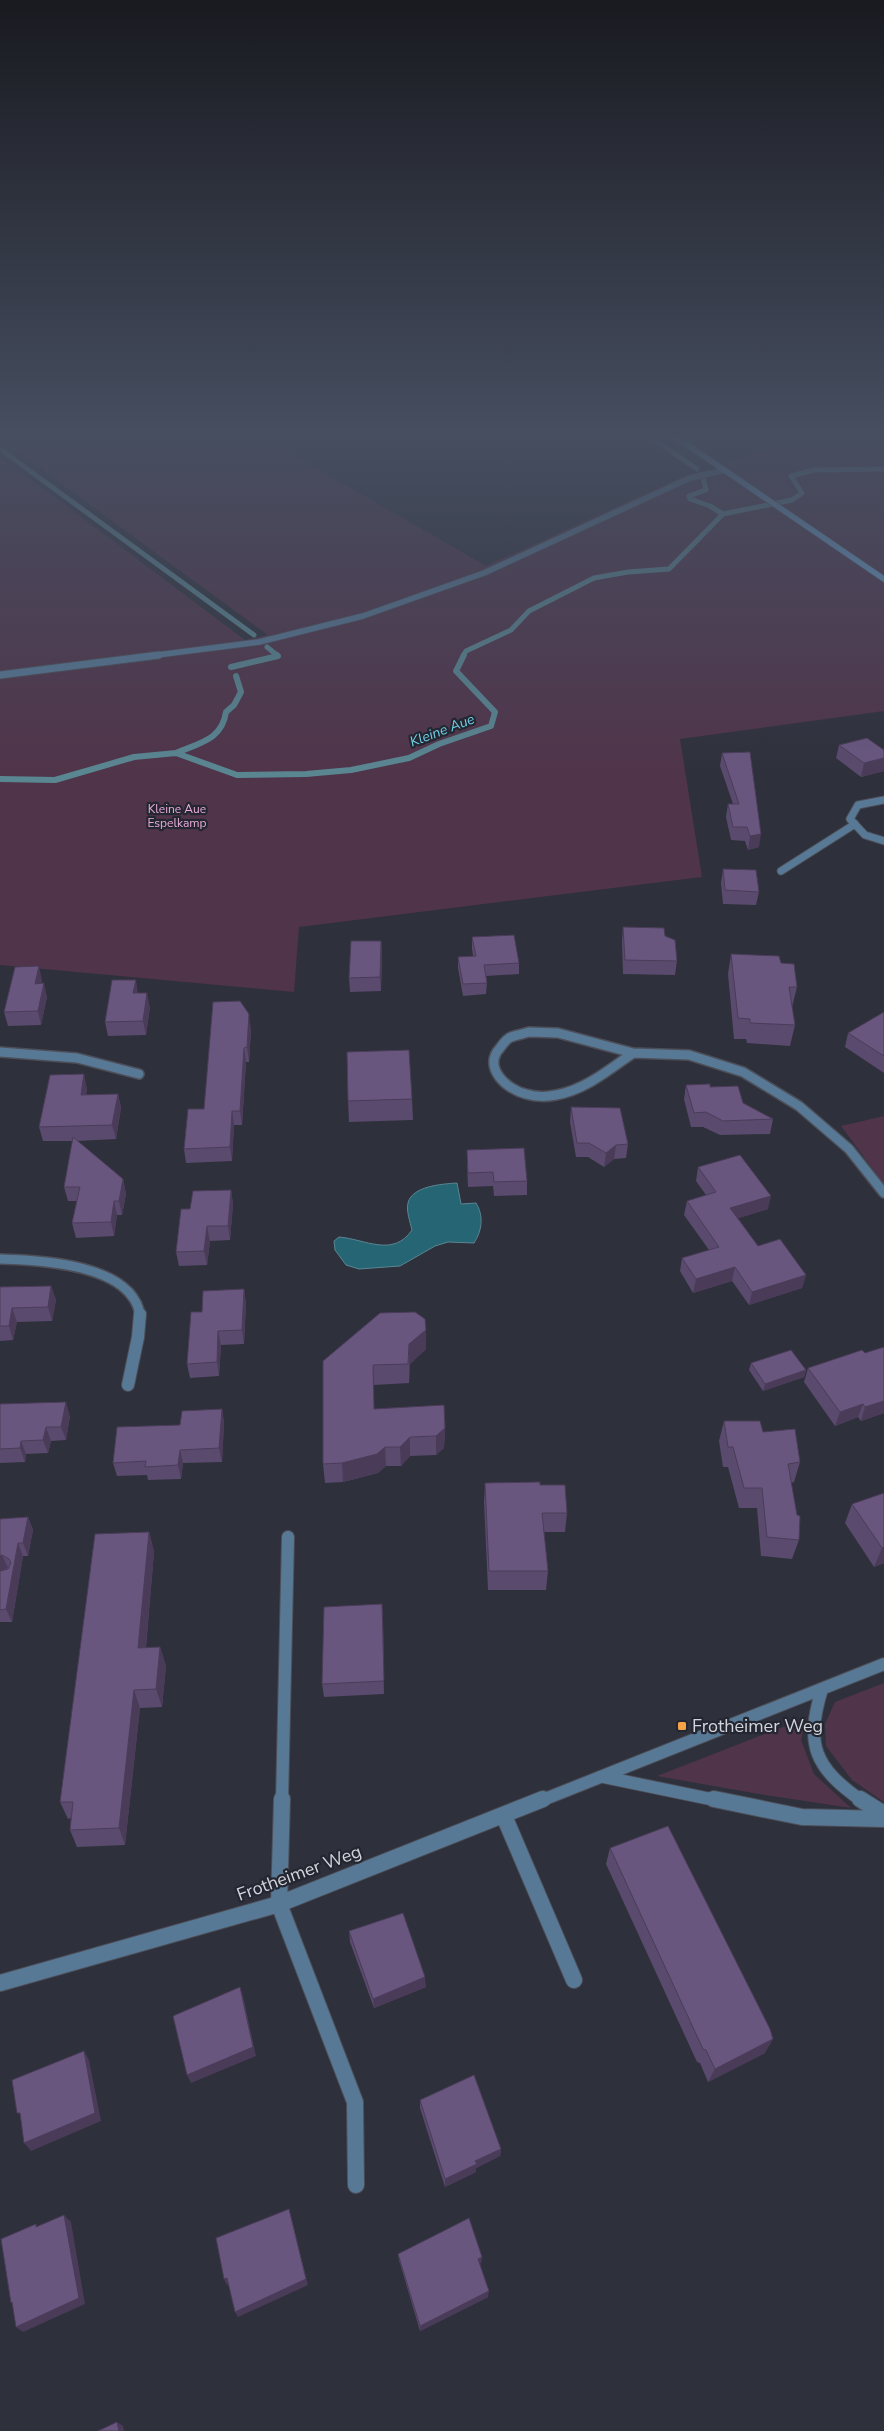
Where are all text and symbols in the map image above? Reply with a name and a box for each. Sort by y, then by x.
water label: Kleine Aue [407,709,478,752]
park label: Kleine Aue Espelkamp [147,801,207,831]
place label: Frotheimer Weg [692,1714,823,1738]
marker: Frotheimer Weg [676,1720,688,1732]
street label: Frotheimer Weg [233,1839,365,1907]

